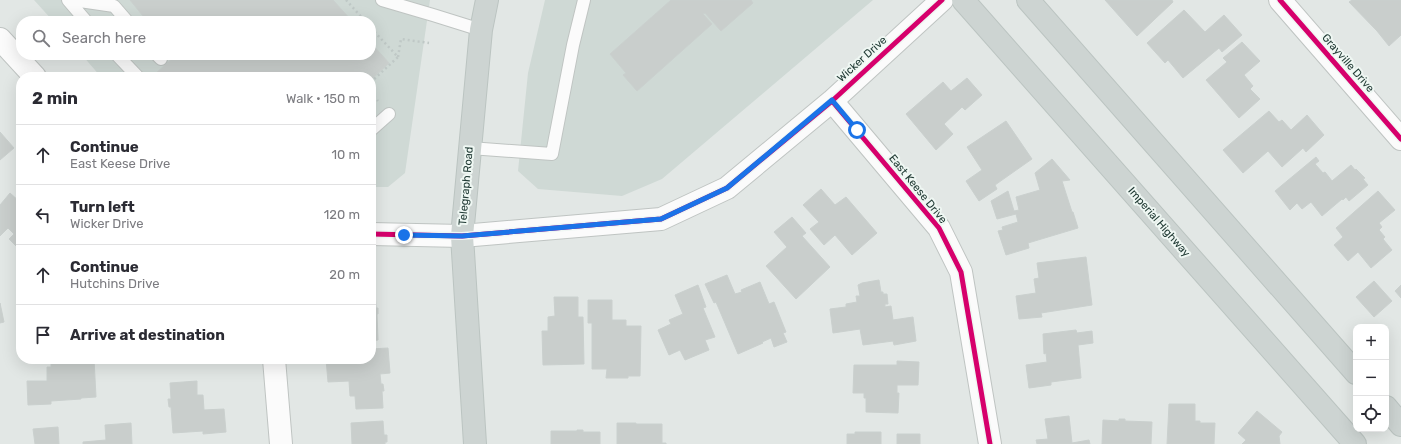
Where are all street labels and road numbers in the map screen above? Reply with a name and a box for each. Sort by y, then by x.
street label: Grayville Drive [1319,31,1377,95]
street label: Wicker Drive [835,33,889,85]
street label: Telegraph Road [456,146,476,226]
street label: East Keese Drive [886,152,950,226]
street label: Imperial Highway [1125,184,1193,260]

